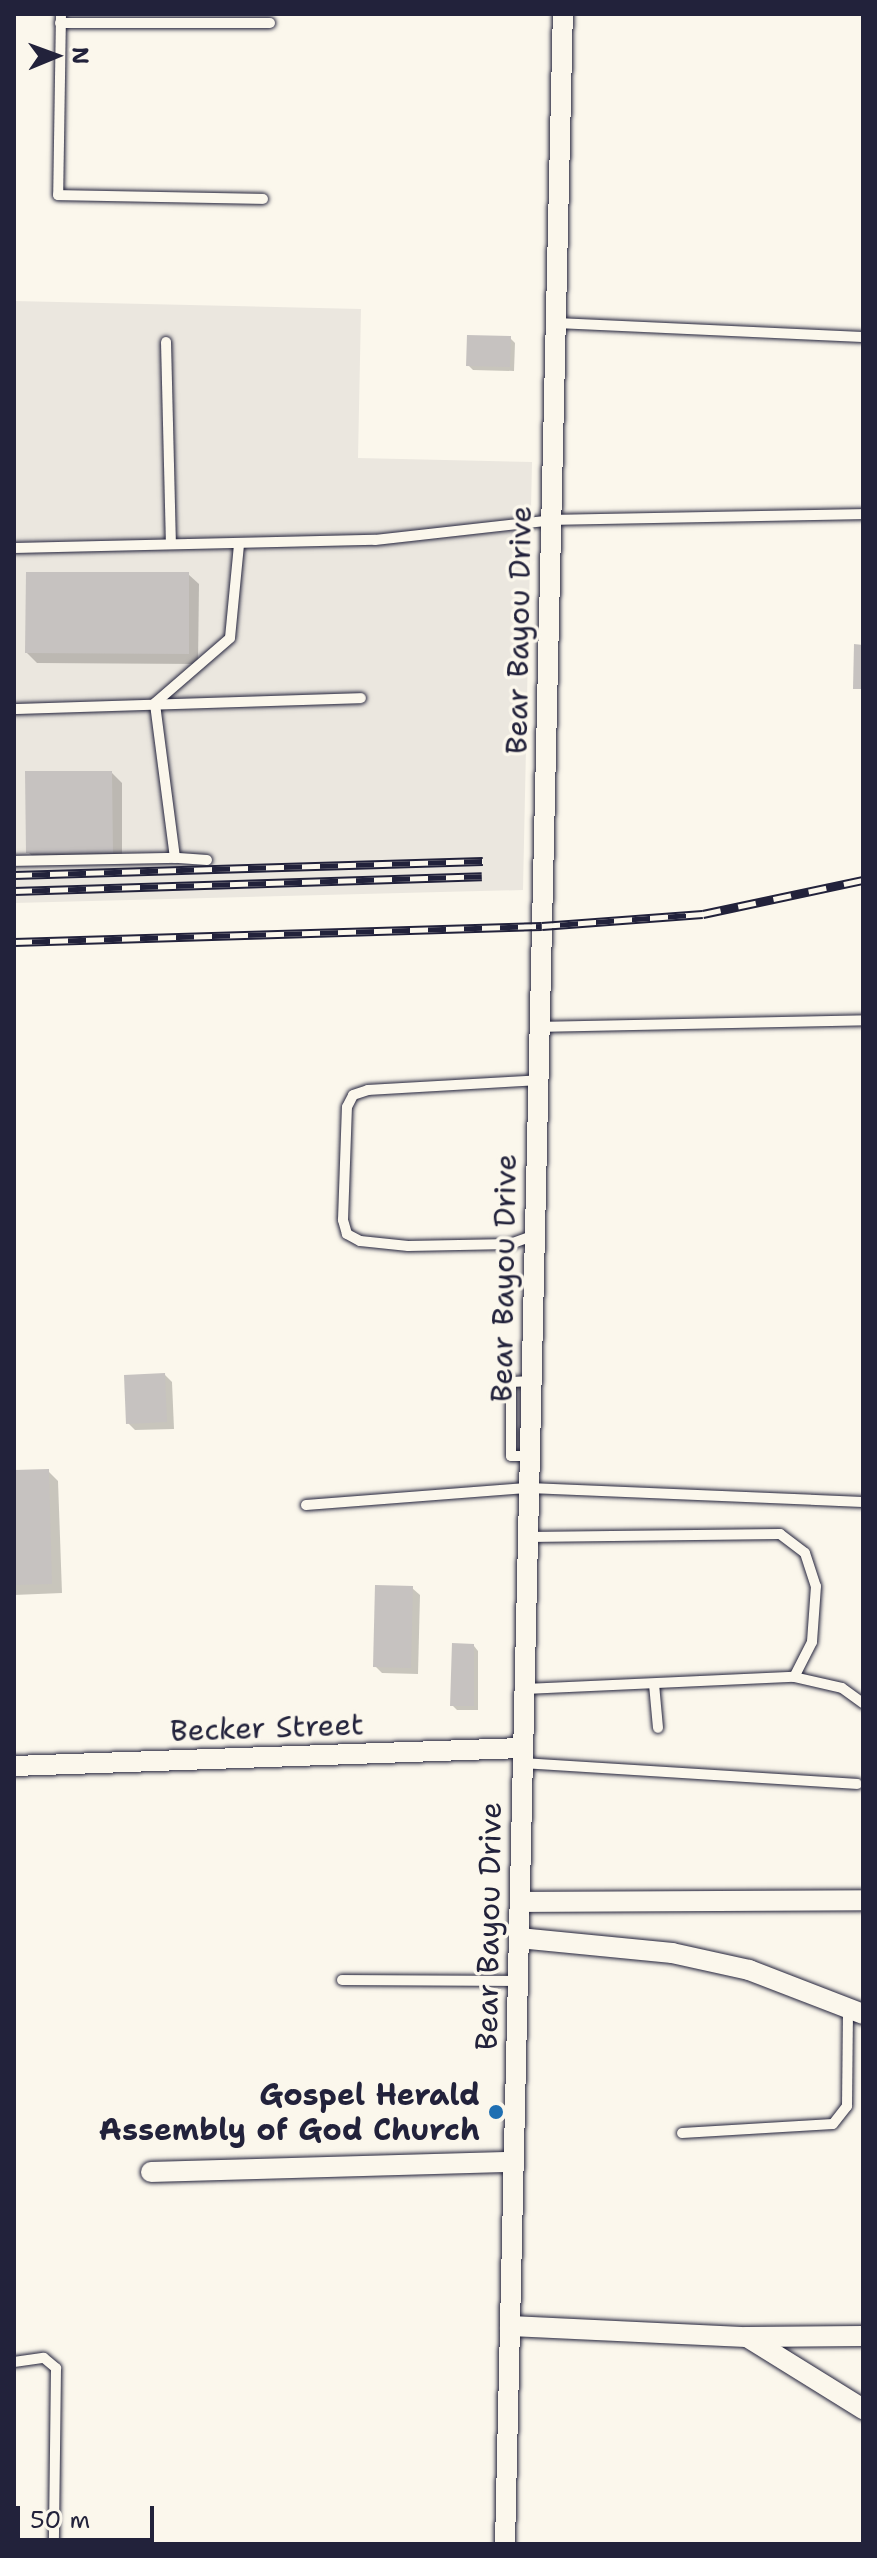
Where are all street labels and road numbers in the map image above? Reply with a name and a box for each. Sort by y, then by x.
street label: Bear Bayou Drive [499,505,539,755]
street label: Bear Bayou Drive [484,1153,524,1403]
street label: Becker Street [169,1707,365,1749]
street label: Bear Bayou Drive [469,1801,509,2051]

